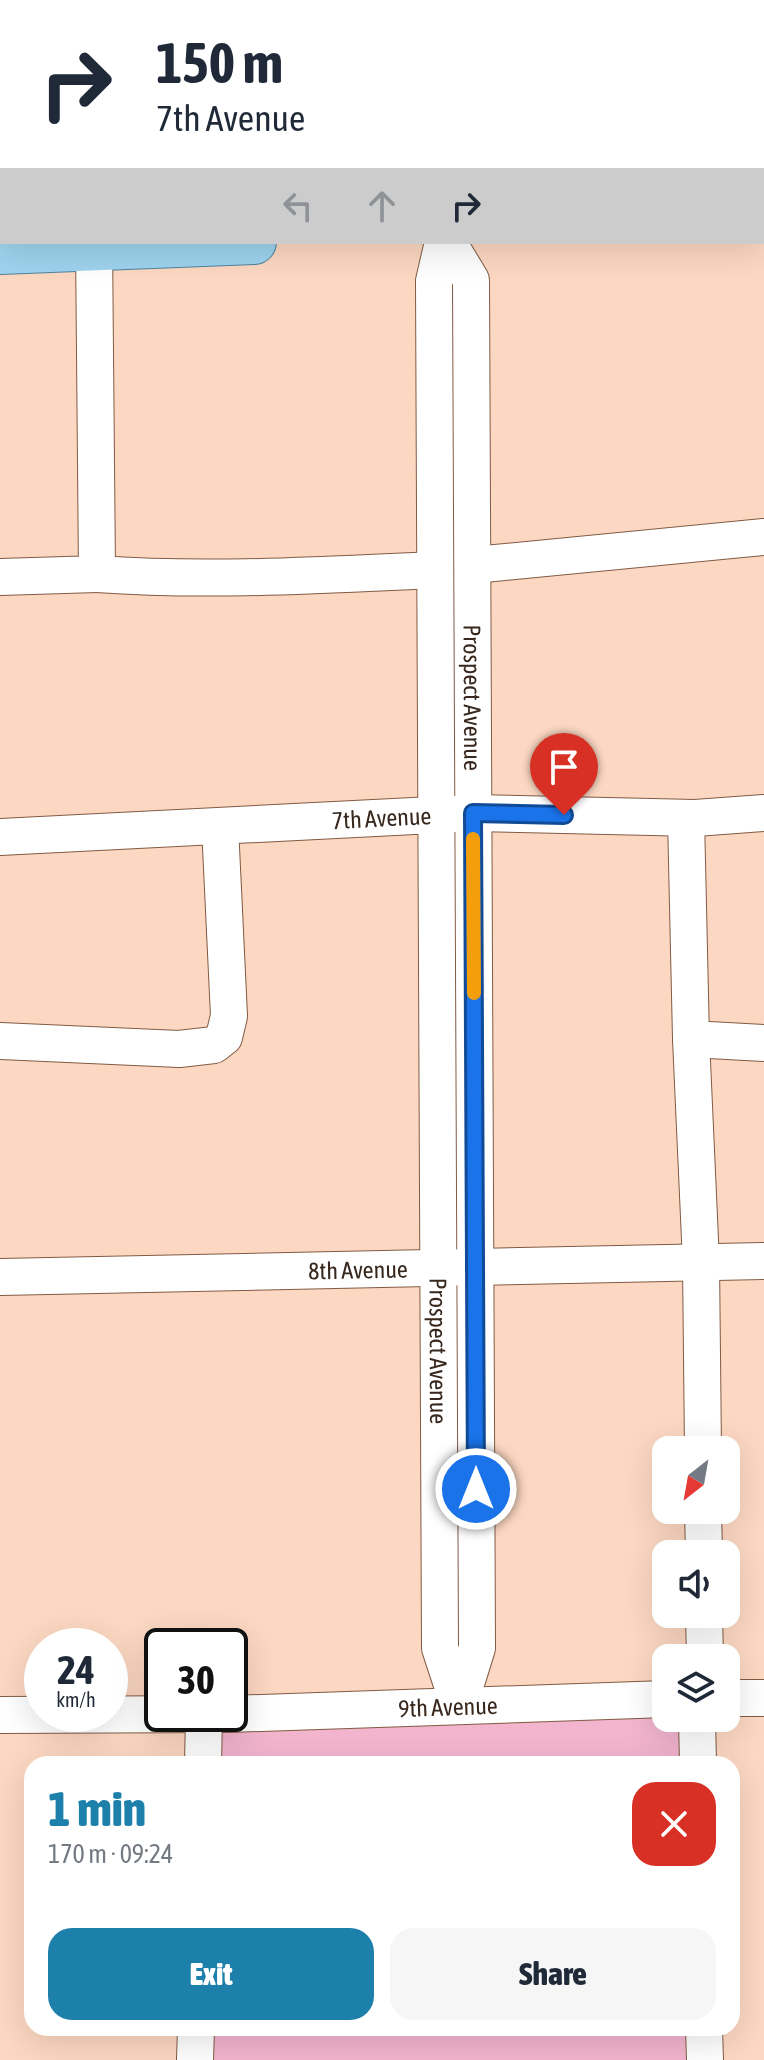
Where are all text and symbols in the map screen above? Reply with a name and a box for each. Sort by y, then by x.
text: 150 m [156,31,283,95]
icon: right [24,32,128,136]
text: 7th Avenue [156,97,305,139]
icon: left [276,184,320,228]
icon: ahead [360,184,404,228]
icon: right [444,184,488,228]
street label: Prospect Avenue [459,624,487,771]
pin [530,733,598,815]
icon: arrive [542,745,586,789]
street label: 7th Avenue [331,802,432,834]
street label: 8th Avenue [308,1255,408,1284]
street label: Prospect Avenue [425,1278,453,1424]
north arrow [652,1436,740,1524]
map controls [652,1436,740,1732]
position arrow [434,1447,518,1531]
button: sound [652,1540,740,1628]
speed limit sign: 30 [144,1628,248,1732]
button: layers [652,1644,740,1732]
text: 24 [57,1647,95,1692]
text: km/h [56,1688,96,1711]
street label: 9th Avenue [398,1691,498,1722]
text: 1 min [48,1781,146,1836]
button: close [632,1782,716,1866]
text: 170 m · 09:24 [48,1839,173,1869]
button: Exit [48,1928,374,2020]
button: Share [390,1928,716,2020]

